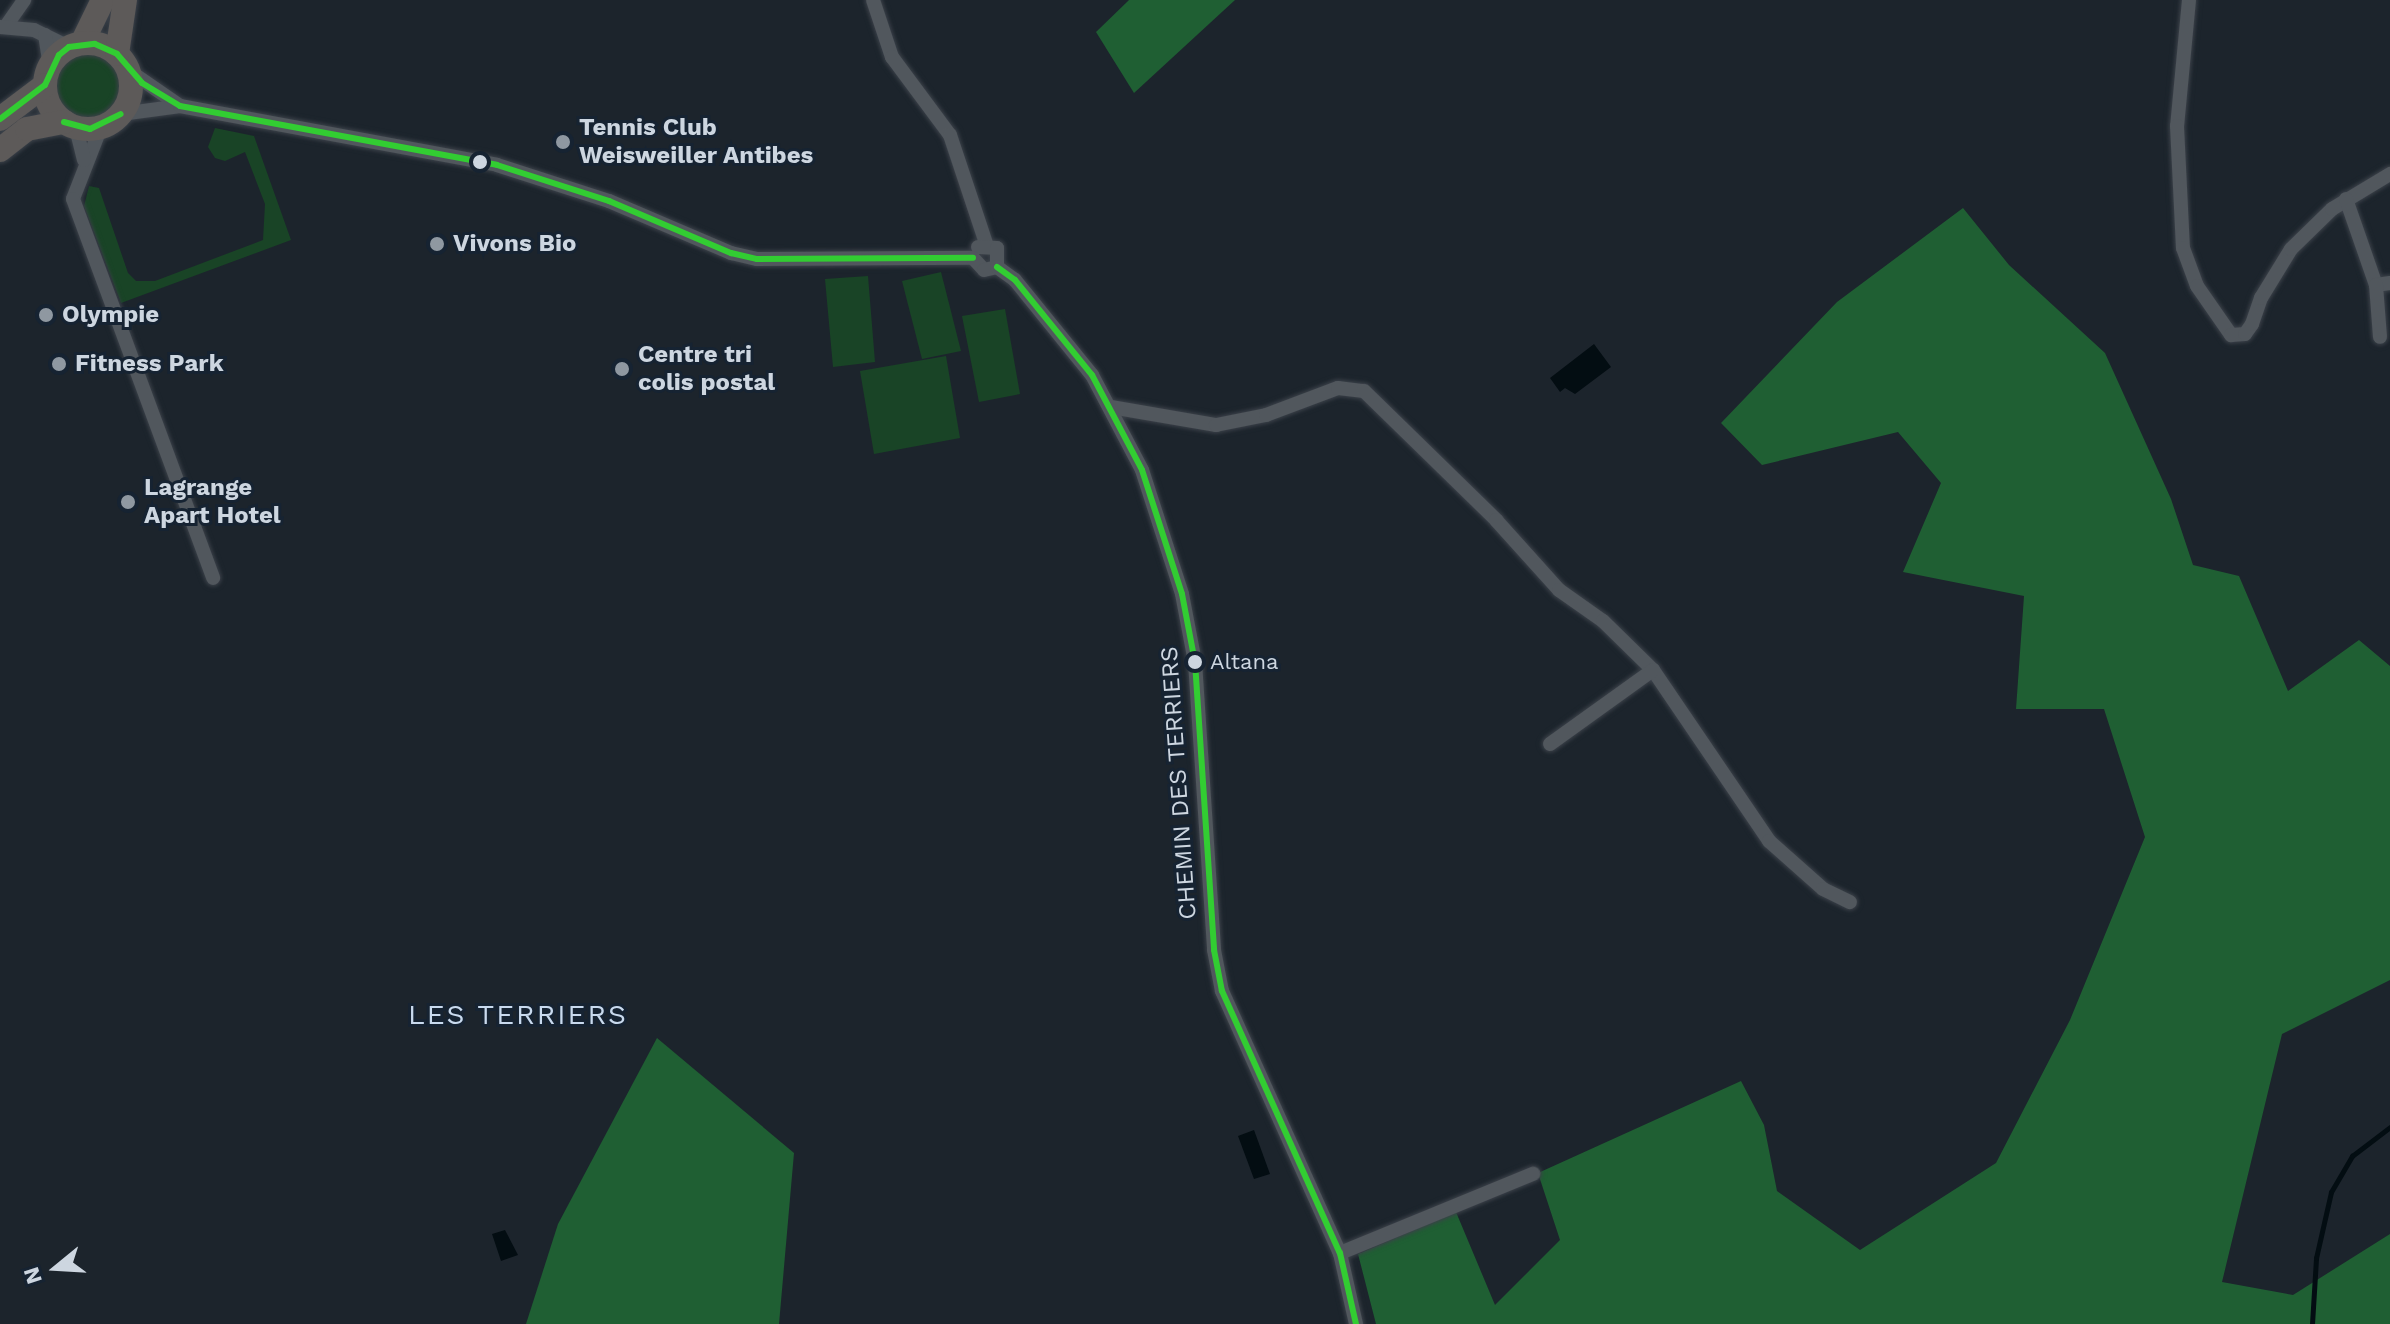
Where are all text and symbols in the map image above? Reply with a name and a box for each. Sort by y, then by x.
place label: Tennis Club Weisweiller Antibes [579,114,814,170]
marker: Tennis Club Weisweiller Antibes [554,133,572,151]
unlabelled marker [472,154,488,170]
place label: Vivons Bio [453,230,576,258]
marker: Vivons Bio [428,235,446,253]
place label: Olympie [62,301,159,329]
marker: Olympie [37,306,55,324]
place label: Centre tri colis postal [638,341,775,397]
place label: Fitness Park [75,350,224,378]
marker: Fitness Park [50,355,68,373]
marker: Centre tri colis postal [613,360,631,378]
place label: Lagrange Apart Hotel [144,474,281,530]
marker: Lagrange Apart Hotel [119,493,137,511]
street label: CHEMIN DES TERRIERS [1155,645,1203,921]
place label: Altana [1210,649,1279,675]
marker: Altana [1187,654,1203,670]
district label: LES TERRIERS [408,998,628,1032]
north arrow [16,1228,96,1308]
text: N [18,1264,47,1287]

